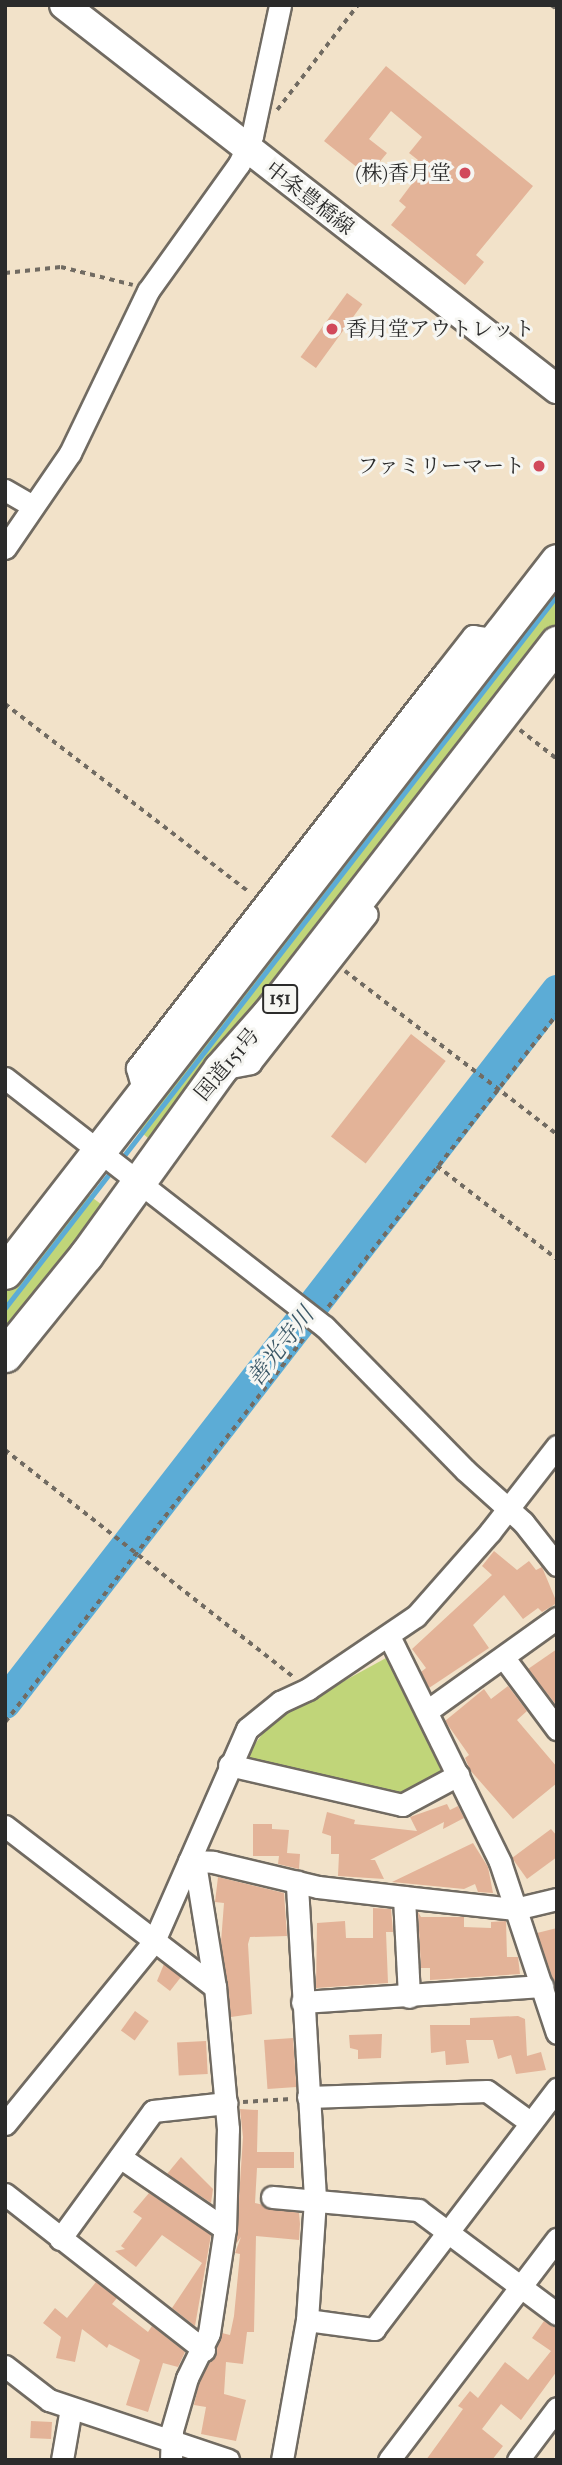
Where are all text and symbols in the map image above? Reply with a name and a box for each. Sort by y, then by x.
street label: 中条豊橋線 [261,156,359,240]
place label: (株)香月堂 [355,160,451,186]
marker: (株)香月堂 [457,165,473,181]
place label: 香月堂アウトレット [346,316,535,342]
marker: 香月堂アウトレット [324,321,340,337]
place label: ファミリーマート [357,453,525,479]
marker: ファミリーマート [531,458,547,474]
road number: 151 [261,984,299,1015]
street label: 国道151号 [189,1023,265,1105]
water label: 善光寺川 [242,1302,320,1392]

